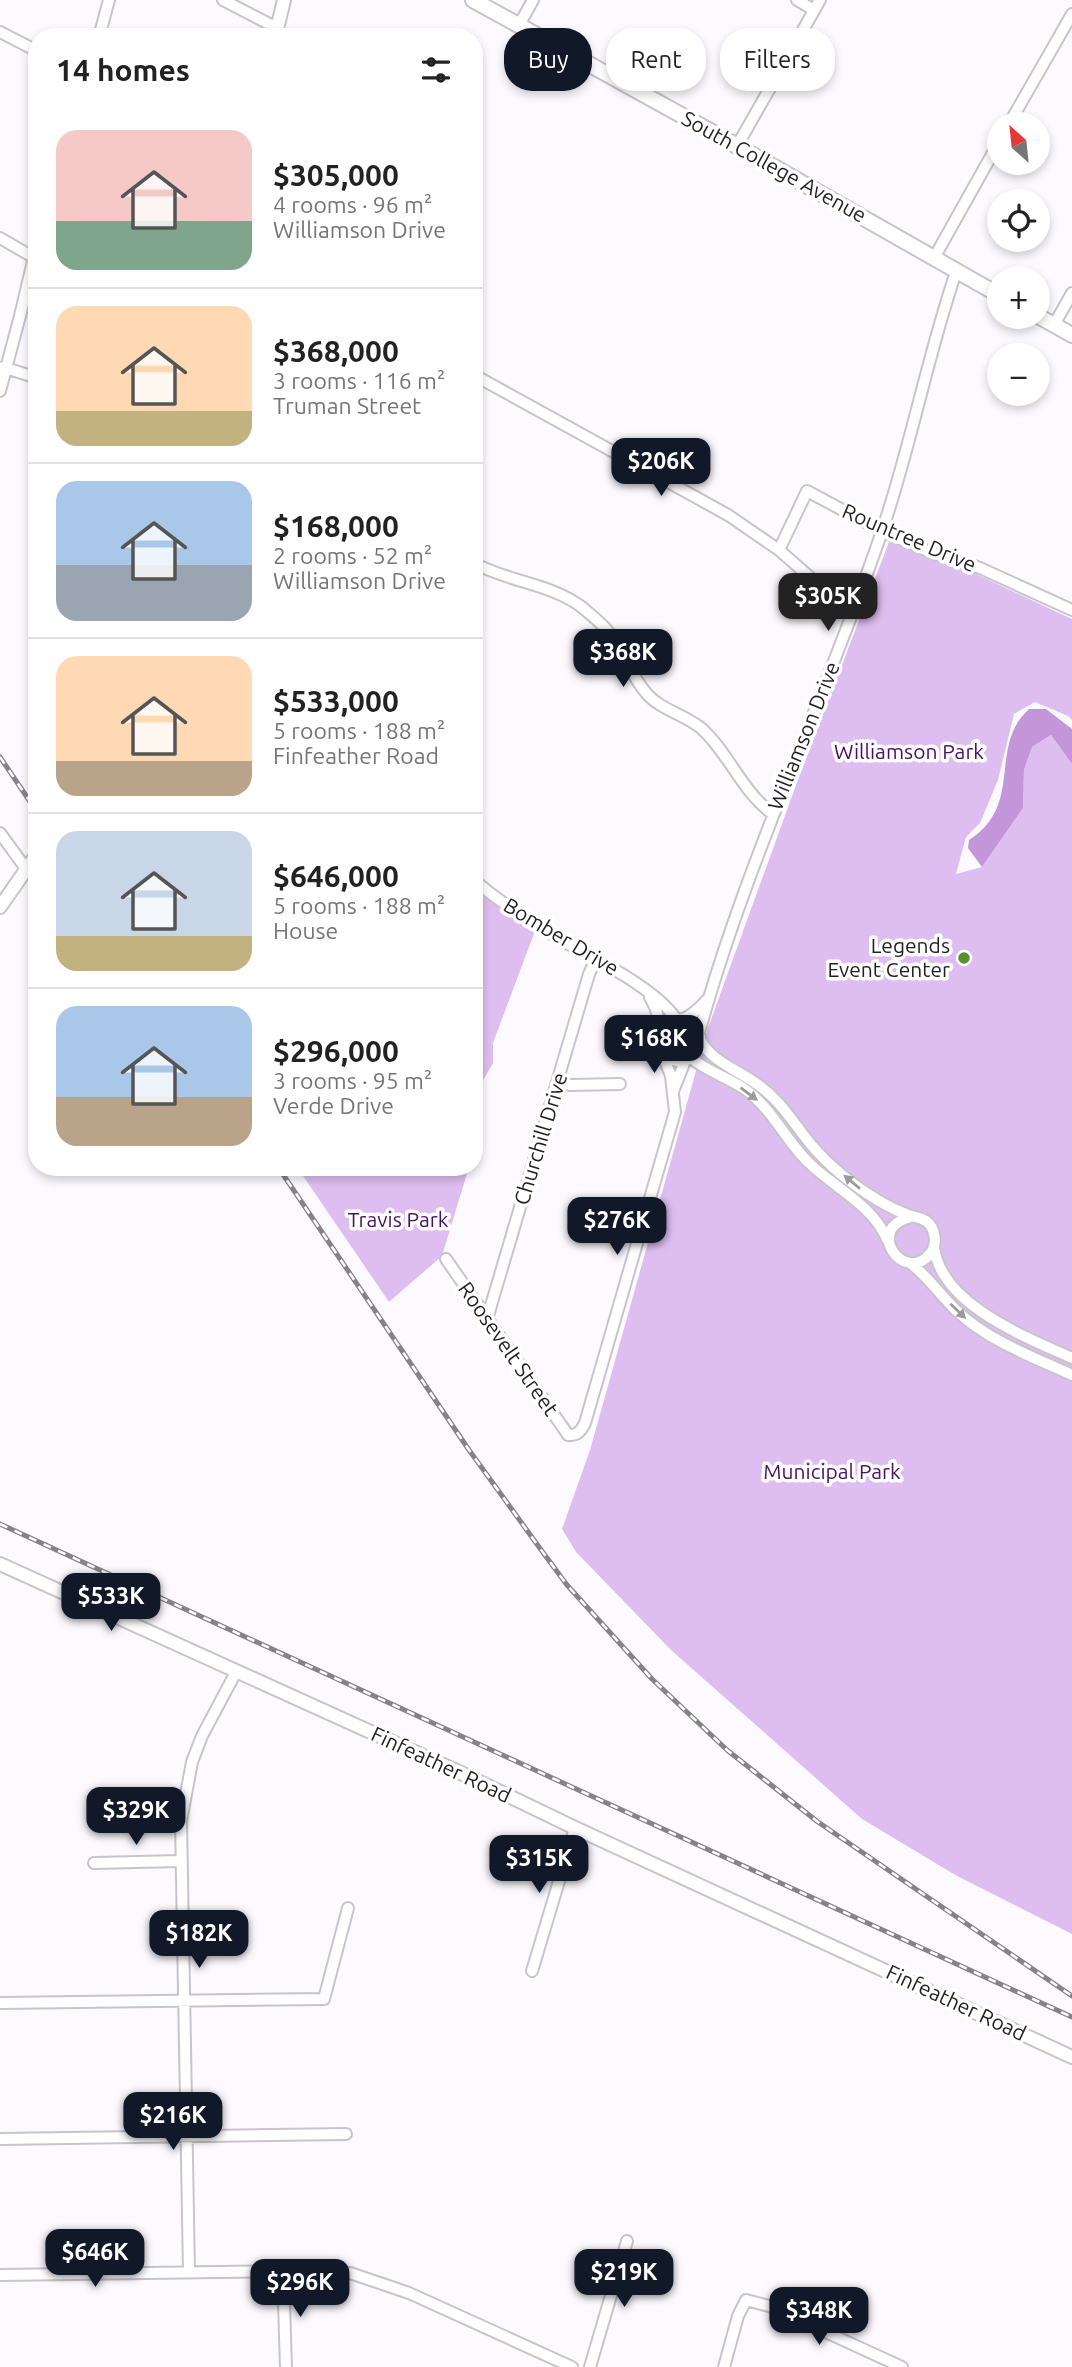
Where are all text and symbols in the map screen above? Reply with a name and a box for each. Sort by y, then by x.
chip: Buy [504,28,592,91]
chip: Rent [606,28,706,91]
chip: Filters [720,28,835,91]
icon: filters [417,51,455,89]
text: 14 homes [56,53,190,87]
street label: South College Avenue [678,105,871,227]
north arrow [987,112,1050,175]
map controls [987,112,1050,406]
icon: home [112,158,196,242]
text: $305,000 [273,158,399,192]
button: locate [987,189,1050,252]
text: 4 rooms · 96 m² [273,192,432,217]
text: Williamson Drive [273,217,446,242]
button: + [987,266,1050,329]
icon: home [112,334,196,418]
text: $368,000 [273,334,399,368]
button: − [987,343,1050,406]
text: 3 rooms · 116 m² [273,368,445,393]
text: Truman Street [273,393,421,418]
pin: $206K [612,438,710,498]
text: $206K [627,448,695,473]
street label: Rountree Drive [839,498,980,576]
icon: home [112,509,196,593]
text: $168,000 [273,509,399,543]
text: 2 rooms · 52 m² [273,543,432,568]
text: Williamson Drive [273,568,446,593]
pin: $305K [779,574,877,633]
text: $305K [794,583,862,608]
pin: $368K [574,630,672,689]
text: $368K [589,639,657,664]
street label: Williamson Drive [762,658,844,813]
icon: home [112,684,196,768]
text: $533,000 [273,684,399,718]
text: 5 rooms · 188 m² [273,718,445,743]
park label: Williamson Park [834,739,984,763]
text: Finfeather Road [273,743,439,768]
icon: home [112,859,196,943]
text: $646,000 [273,859,399,893]
street label: Bomber Drive [500,892,623,980]
text: 5 rooms · 188 m² [273,893,445,918]
text: House [273,918,338,943]
place label: Legends Event Center [827,933,950,981]
marker: Legends Event Center [956,950,972,966]
pin: $168K [605,1016,703,1075]
text: $168K [620,1025,688,1050]
icon: home [112,1034,196,1118]
text: $296,000 [273,1034,399,1068]
text: 3 rooms · 95 m² [273,1068,432,1093]
street label: Churchill Drive [509,1070,572,1208]
one-way arrow [739,1086,757,1101]
text: Verde Drive [273,1093,394,1118]
one-way arrow [844,1175,861,1190]
pin: $276K [568,1198,666,1257]
park label: Travis Park [348,1207,449,1231]
text: $276K [583,1207,651,1232]
street label: Roosevelt Street [454,1277,564,1420]
one-way arrow [949,1302,966,1318]
park label: Municipal Park [763,1459,901,1483]
pin: $533K [62,1574,160,1633]
text: $533K [77,1583,145,1608]
street label: Finfeather Road [368,1721,515,1807]
pin: $329K [87,1787,185,1847]
text: $329K [102,1797,170,1822]
pin: $315K [490,1836,588,1895]
text: $315K [505,1845,573,1870]
pin: $182K [150,1910,248,1970]
text: $182K [165,1920,233,1945]
street label: Finfeather Road [883,1959,1030,2045]
pin: $216K [124,2092,222,2152]
text: $216K [139,2102,207,2127]
pin: $646K [46,2230,144,2289]
text: $646K [61,2239,129,2264]
pin: $219K [575,2250,673,2309]
text: $219K [590,2259,658,2284]
pin: $296K [251,2260,349,2319]
text: $296K [266,2269,334,2294]
pin: $348K [770,2288,868,2347]
text: $348K [785,2297,853,2322]

